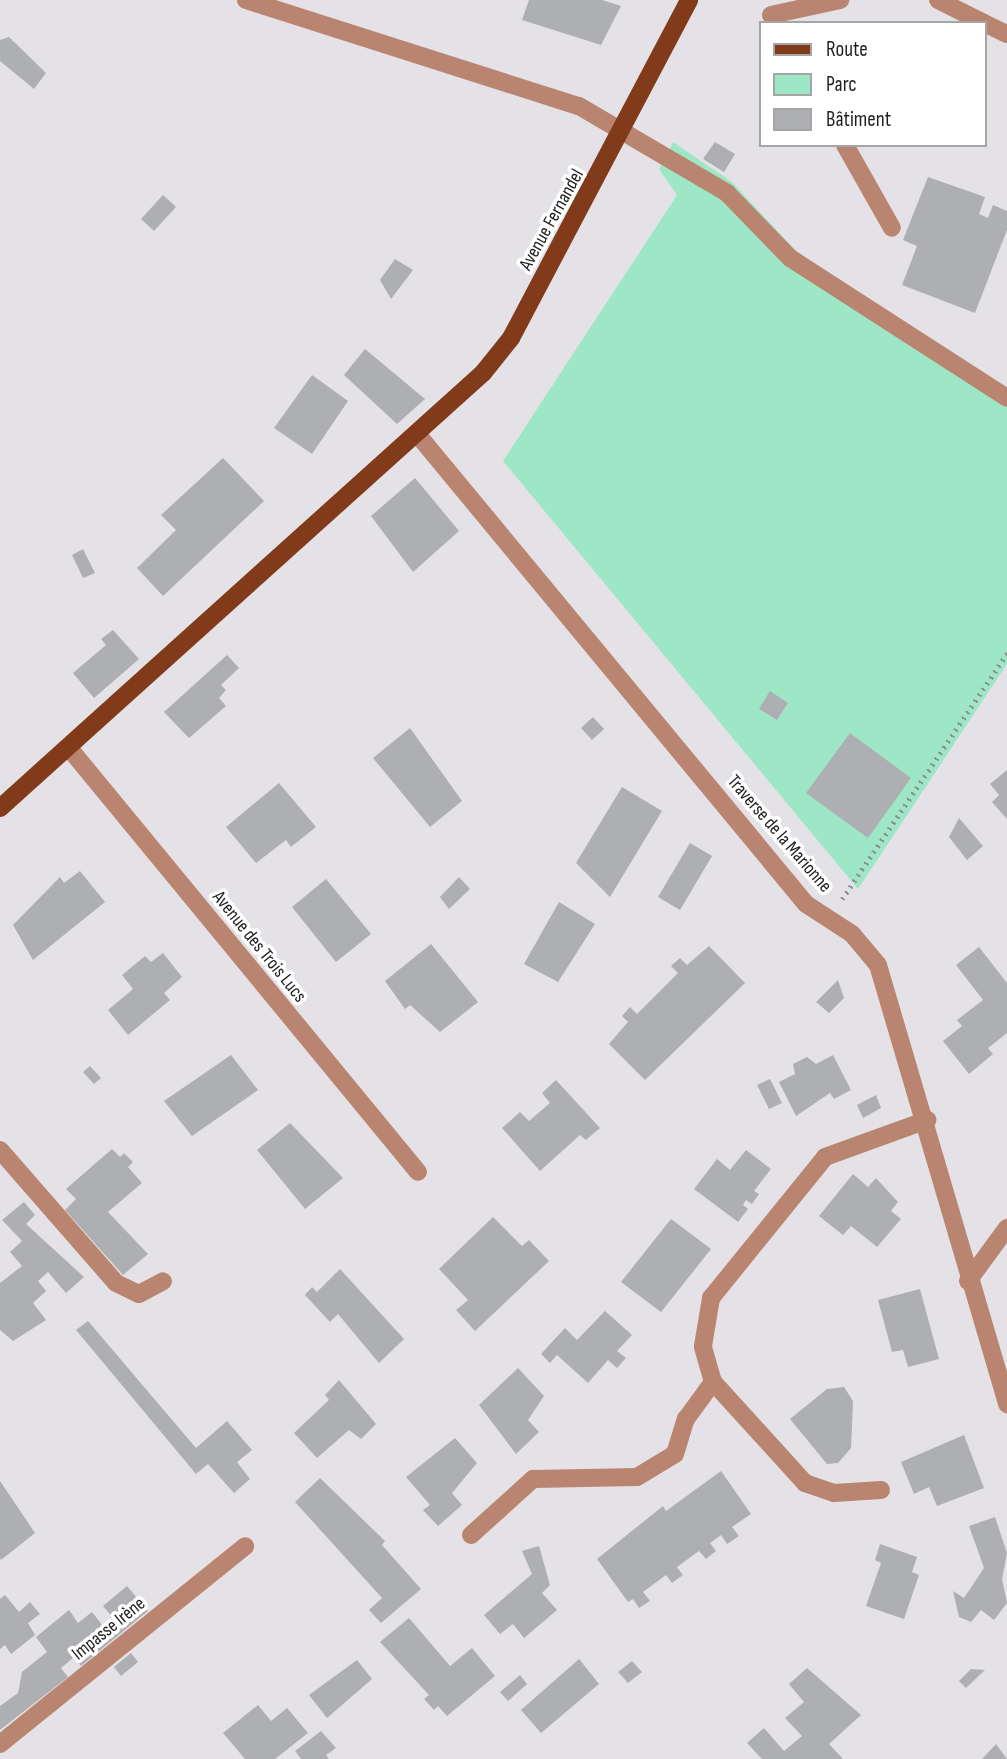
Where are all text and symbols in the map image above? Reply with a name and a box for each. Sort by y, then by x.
legend [758,21,986,147]
text: Route [826,37,868,62]
text: Parc [826,72,857,97]
text: Bâtiment [826,107,891,132]
street label: Avenue Fernandel [515,165,589,275]
street label: Traverse de la Marionne [722,771,836,897]
street label: Avenue des Trois Lucs [207,887,311,1007]
street label: Impasse Irène [68,1593,150,1665]

